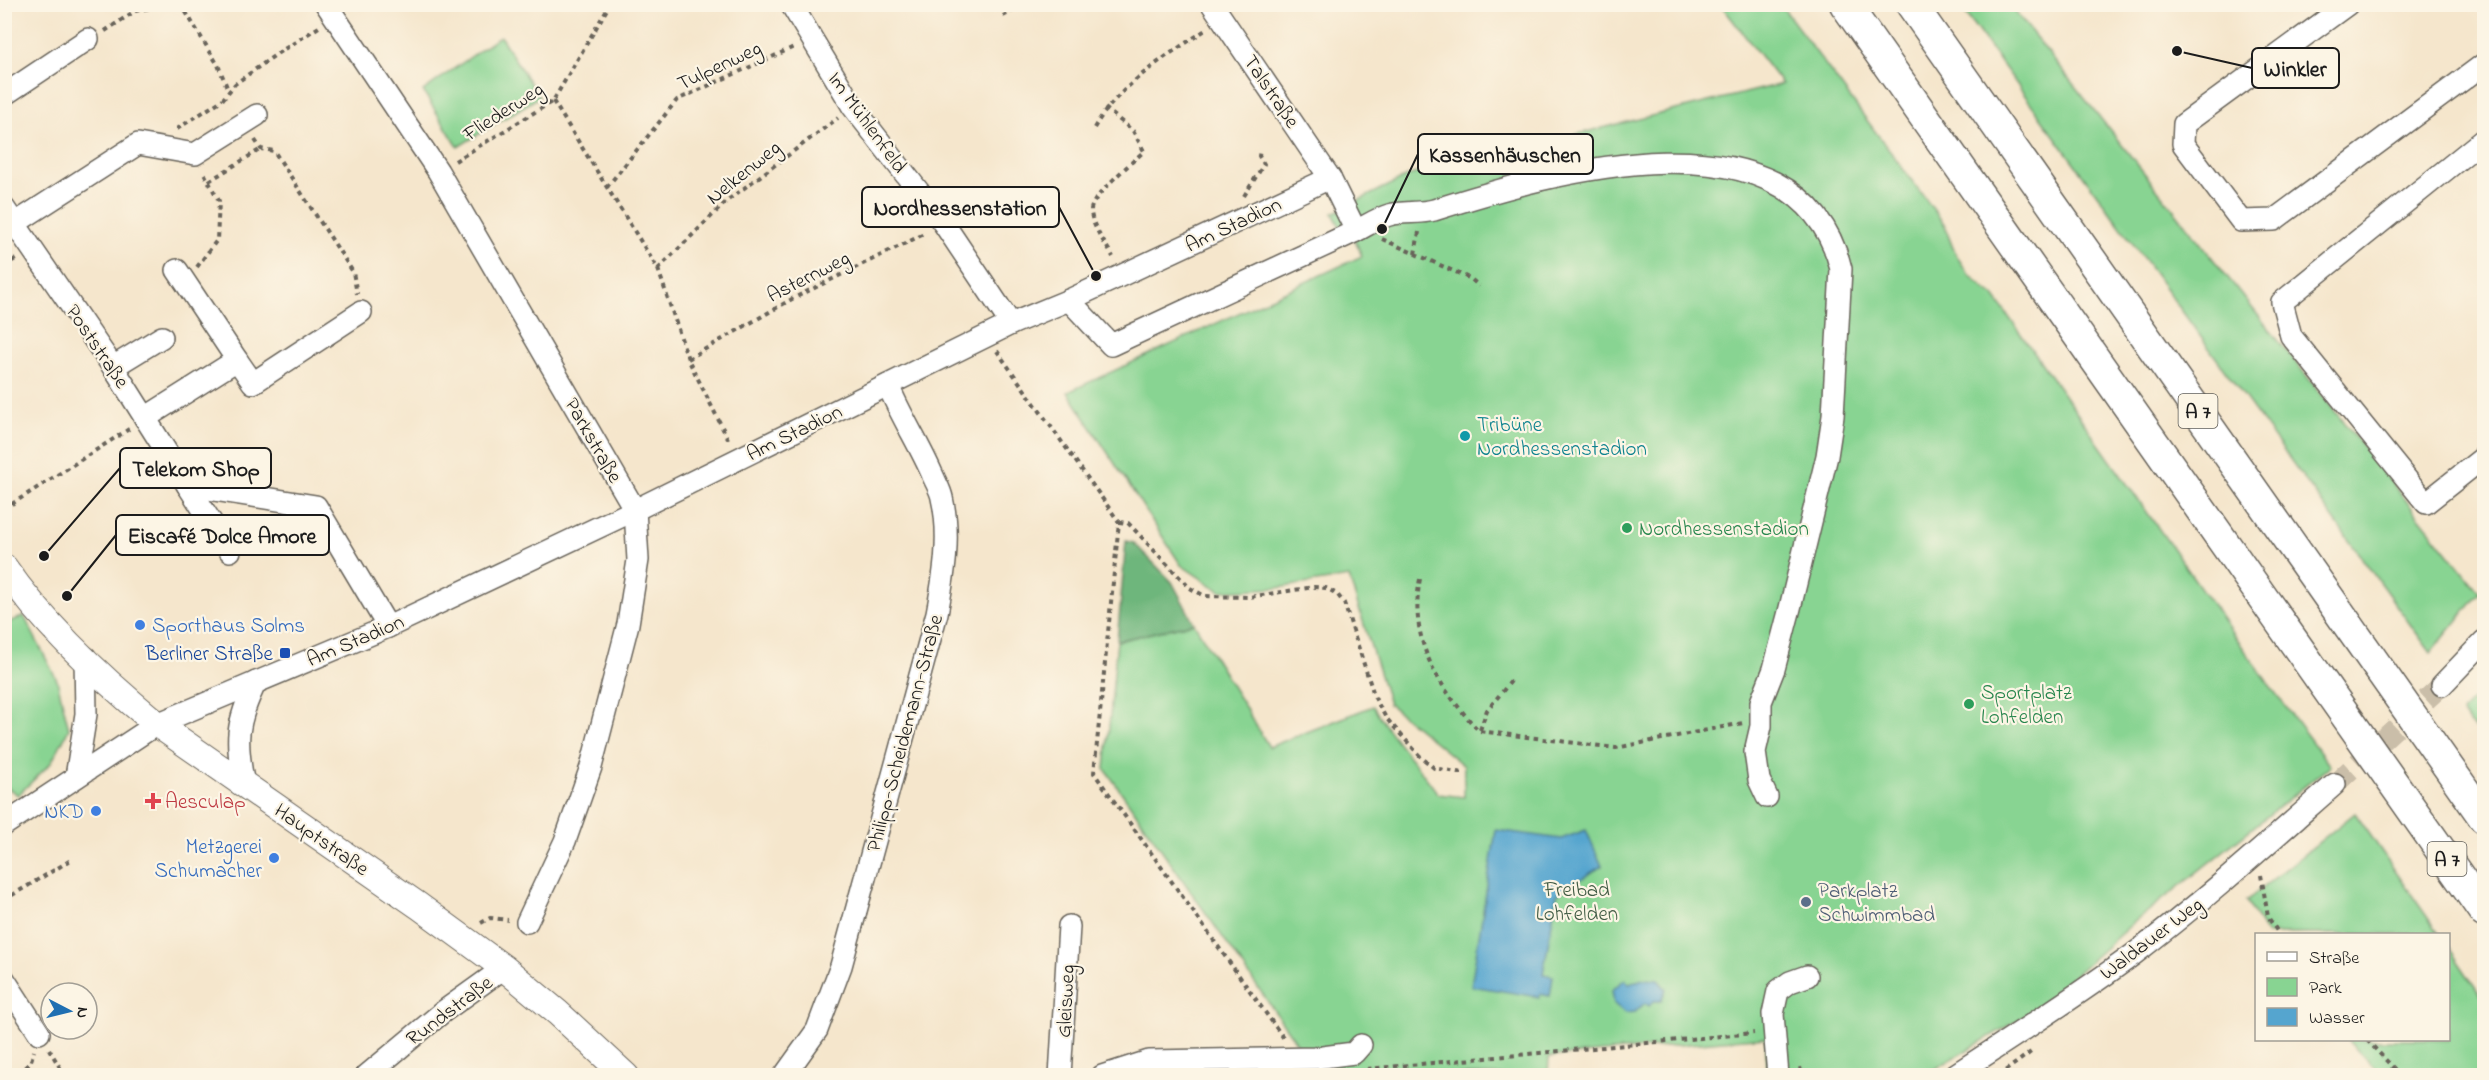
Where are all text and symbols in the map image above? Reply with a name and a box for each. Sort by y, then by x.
street label: Tulpenweg [673,34,768,101]
callout: Winkler [2252,48,2339,88]
street label: Talstraße [1235,49,1306,135]
text: Winkler [2264,55,2328,87]
street label: Im Mühlenfeld [819,66,914,180]
street label: Fliederweg [457,75,551,152]
street label: Nelkenweg [700,134,789,215]
callout: Kassenhäuschen [1418,134,1593,174]
text: Kassenhäuschen [1429,141,1581,173]
callout: Nordhessenstation [862,187,1059,227]
street label: Am Stadion [1181,190,1287,261]
text: Nordhessenstation [874,194,1047,226]
street label: Asternweg [762,244,857,313]
street label: Poststraße [57,299,136,396]
street label: Parkstraße [556,393,629,490]
road number: A 7 [2178,394,2218,428]
street label: Am Stadion [742,398,848,470]
place label: Tribüne Nordhessenstadion [1477,411,1647,465]
marker: Tribüne Nordhessenstadion [1458,429,1472,443]
callout: Telekom Shop [120,448,271,488]
text: Telekom Shop [132,455,260,487]
callout: Eiscafé Dolce Amore [116,515,329,555]
place label: Nordhessenstadion [1639,515,1809,545]
marker: Nordhessenstadion [1620,521,1634,535]
text: Eiscafé Dolce Amore [128,522,318,554]
street label: Am Stadion [302,608,409,676]
street label: Philipp-Scheidemann-Straße [860,611,952,856]
place label: Sporthaus Solms [152,612,305,642]
marker: Sporthaus Solms [133,618,147,632]
place label: Berliner Straße [144,640,274,670]
marker: Berliner Straße [278,646,292,660]
place label: Sportplatz Lohfelden [1981,679,2072,733]
marker: Sportplatz Lohfelden [1962,697,1976,711]
place label: Aesculap [165,788,246,818]
marker: Aesculap [146,794,160,808]
street label: Hauptstraße [267,797,375,885]
place label: NKD [44,798,84,828]
marker: NKD [89,804,103,818]
place label: Metzgerei Schumacher [154,833,262,887]
road number: A 7 [2428,842,2466,876]
marker: Metzgerei Schumacher [267,851,281,865]
park label: Freibad Lohfelden [1536,876,1618,930]
place label: Parkplatz Schwimmbad [1818,877,1935,931]
street label: Waldauer Weg [2094,891,2211,990]
marker: Parkplatz Schwimmbad [1799,895,1813,909]
legend [2255,933,2450,1041]
text: Straße [2309,946,2360,972]
street label: Gleisweg [1050,964,1086,1039]
street label: Rundstraße [401,969,500,1054]
text: Park [2309,976,2342,1002]
north arrow [39,981,99,1041]
text: N [69,1006,94,1020]
text: Wasser [2309,1006,2365,1032]

